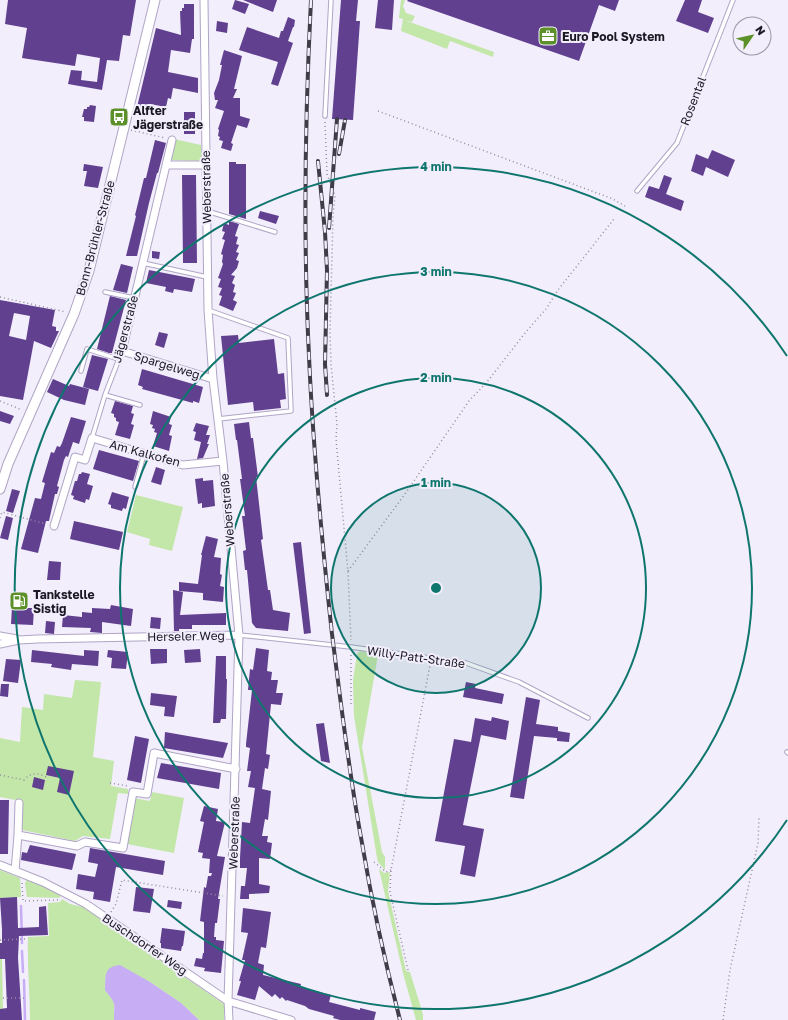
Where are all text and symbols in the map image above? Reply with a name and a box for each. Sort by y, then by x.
north arrow [732,16,772,56]
text: N [753,23,768,37]
office icon: Euro Pool System [537,25,559,47]
place label: Euro Pool System [562,29,665,44]
street label: Rosental [677,74,709,128]
place label: Alfter Jägerstraße [133,103,203,132]
bus stop icon: Alfter Jägerstraße [108,106,130,128]
street label: Weberstraße [198,150,214,224]
text: 4 min [420,159,452,174]
street label: Bonn-Brühler-Straße [72,179,118,297]
text: 3 min [420,264,452,279]
street label: Jägerstraße [109,294,141,364]
street label: Spargelweg [132,348,202,382]
text: 2 min [420,370,452,385]
street label: Am Kalkofen [108,436,182,470]
street label: Weberstraße [216,473,238,547]
text: 1 min [421,475,451,490]
centre of rings [429,581,443,595]
place label: Tankstelle Sistig [33,587,95,616]
fuel station icon: Tankstelle Sistig [8,590,30,612]
street label: Herseler Weg [147,628,225,644]
street label: Willy-Patt-Straße [366,643,466,671]
street label: Weberstraße [225,796,243,870]
street label: Buschdorfer Weg [100,910,190,978]

